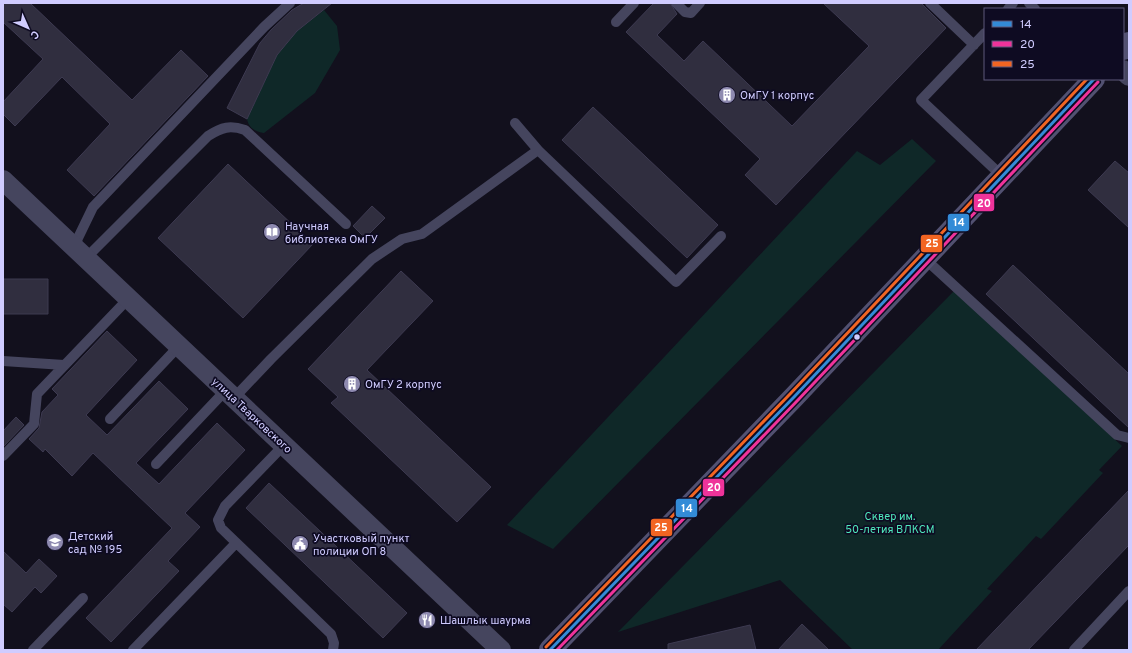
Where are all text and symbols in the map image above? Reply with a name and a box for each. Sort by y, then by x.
north arrow [8,8,48,48]
legend [984,8,1124,80]
text: 14 [1020,17,1032,33]
text: С [27,27,42,42]
text: 20 [1020,37,1035,53]
text: 25 [1020,57,1035,73]
building icon: ОмГУ 1 корпус [717,85,737,105]
place label: ОмГУ 1 корпус [740,89,814,103]
line badge: 20 [973,193,995,212]
text: 20 [977,197,991,211]
line badge: 14 [947,213,970,232]
text: 14 [953,216,965,230]
place label: Научная библиотека ОмГУ [285,220,378,247]
library icon: Научная библиотека ОмГУ [262,222,282,242]
line badge: 25 [920,234,943,253]
text: 25 [925,237,939,251]
unlabelled marker [852,332,862,342]
building icon: ОмГУ 2 корпус [342,374,362,394]
street label: улица Тварковского [208,375,294,457]
place label: ОмГУ 2 корпус [365,378,442,392]
line badge: 20 [702,478,725,497]
text: 20 [707,481,721,495]
line badge: 14 [675,498,698,518]
text: 14 [681,502,693,516]
park label: Сквер им. 50-летия ВЛКСМ [845,510,935,537]
line badge: 25 [650,518,673,537]
text: 25 [654,521,668,535]
place label: Детский сад № 195 [68,530,122,557]
school or university icon: Детский сад № 195 [45,532,65,552]
place label: Участковый пункт полиции ОП 8 [313,532,410,559]
public building icon: Участковый пункт полиции ОП 8 [290,534,310,554]
restaurant icon: Шашлык шаурма [417,610,437,630]
place label: Шашлык шаурма [440,614,531,628]

